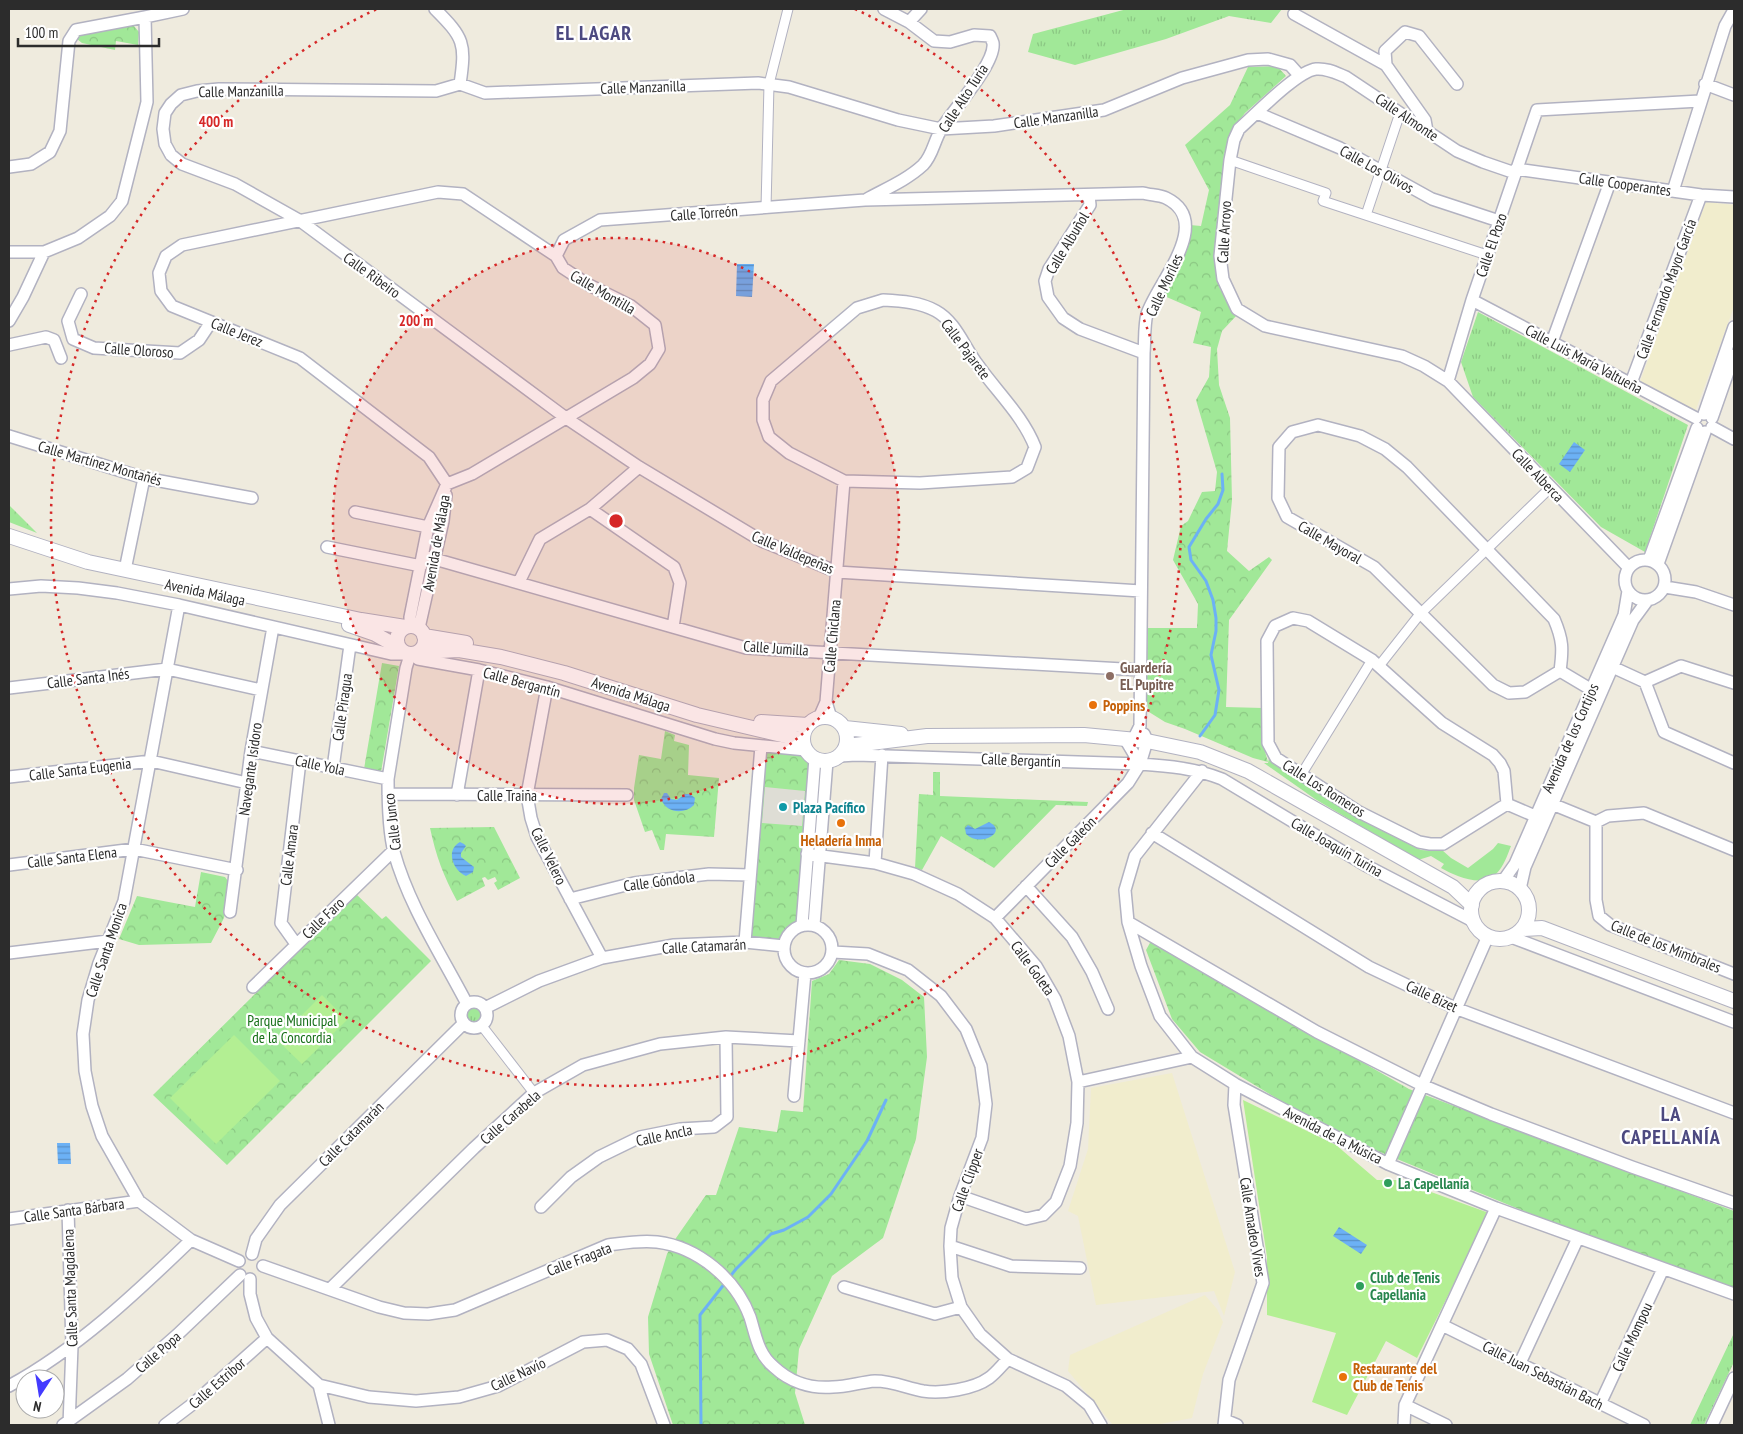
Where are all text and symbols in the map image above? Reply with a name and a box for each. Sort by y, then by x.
scale bar [18,15,159,47]
district label: EL LAGAR [556,20,632,46]
text: 100 m [25,23,58,42]
street label: Calle Alto Turia [934,60,992,136]
street label: Calle Manzanilla [600,76,686,98]
street label: Calle Manzanilla [198,81,284,101]
street label: Calle Almonte [1372,89,1442,145]
street label: Calle Manzanilla [1012,102,1100,132]
text: 400 m [199,112,233,131]
street label: Calle Los Olivos [1337,141,1417,197]
street label: Calle Cooperantes [1578,168,1672,200]
street label: Calle Arroyo [1213,200,1235,264]
street label: Calle Torreón [670,201,738,225]
street label: Calle Albuñol [1041,208,1093,277]
street label: Calle El Pozo [1471,210,1511,280]
street label: Calle Fernando Mayor García [1632,216,1700,362]
street label: Calle Ribeiro [340,248,404,302]
street label: Calle Moriles [1141,251,1187,319]
street label: Calle Montilla [567,266,639,318]
text: 200 m [399,311,433,330]
street label: Calle Jerez [208,313,266,351]
street label: Calle Pajarete [937,315,995,383]
street label: Calle Luis María Valtueña [1522,320,1646,398]
street label: Calle Oloroso [104,338,174,362]
street label: Calle Martínez Montañés [36,436,164,490]
street label: Calle Alberca [1508,444,1568,506]
street label: Avenida de Málaga [418,493,454,593]
centre of rings [607,512,625,530]
street label: Calle Mayoral [1295,516,1366,568]
street label: Calle Valdepeñas [749,526,837,578]
street label: Avenida Málaga [163,574,247,610]
street label: Calle Chiclana [819,599,845,673]
street label: Calle Jumilla [743,636,809,660]
place label: Guardería EL Pupitre [1120,658,1174,694]
street label: Calle Bergantín [481,663,563,701]
street label: Calle Santa Inés [46,664,130,692]
marker: Guardería EL Pupitre [1104,670,1116,682]
street label: Calle Piragua [328,672,356,742]
street label: Avenida Málaga [589,672,673,716]
street label: Avenida de los Cortijos [1537,680,1603,796]
place label: Poppins [1103,696,1145,715]
marker: Poppins [1087,699,1099,711]
street label: Navegante Isidoro [234,721,266,817]
street label: Calle Bergantín [981,749,1061,771]
street label: Calle Yola [293,750,347,780]
street label: Calle Santa Eugenia [28,753,132,785]
street label: Calle Los Romeros [1279,755,1369,821]
street label: Calle Traiña [477,786,537,805]
street label: Calle Junco [379,792,405,852]
place label: Plaza Pacífico [793,798,866,817]
marker: Plaza Pacífico [777,801,789,813]
street label: Calle Galeón [1040,812,1100,872]
street label: Calle Joaquín Turina [1288,813,1386,881]
marker: Heladería Inma [835,817,847,829]
street label: Calle Amara [276,823,302,887]
street label: Calle Velero [527,824,571,888]
place label: Heladería Inma [801,831,881,850]
street label: Calle Santa Elena [26,842,118,872]
street label: Calle Góndola [622,867,696,895]
street label: Calle Faro [298,893,348,943]
street label: Calle Santa Monica [81,900,131,1000]
street label: Calle de los Mimbrales [1608,915,1724,977]
street label: Calle Catamarán [661,934,747,958]
street label: Calle Goleta [1007,937,1059,999]
street label: Calle Bizet [1403,976,1461,1016]
park label: Parque Municipal de la Concordia [247,1011,337,1047]
street label: Calle Carabela [476,1086,544,1148]
street label: Calle Catamarán [314,1097,388,1171]
district label: LA CAPELLANÍA [1621,1101,1721,1150]
street label: Avenida de la Música [1280,1102,1386,1168]
street label: Calle Ancla [634,1120,694,1150]
street label: Calle Clipper [947,1145,988,1214]
place label: La Capellanía [1398,1174,1469,1193]
street label: Calle Amadeo Vives [1236,1176,1270,1278]
marker: La Capellanía [1382,1177,1394,1189]
street label: Calle Santa Bárbara [23,1194,125,1226]
street label: Calle Santa Magdalena [58,1229,82,1347]
street label: Calle Fragata [544,1238,614,1280]
place label: Club de Tenis Capellania [1370,1268,1440,1304]
marker: Club de Tenis Capellania [1354,1280,1366,1292]
street label: Calle Mompou [1608,1299,1656,1375]
street label: Calle Popa [131,1327,185,1377]
street label: Calle Juan Sebastián Bach [1479,1336,1607,1414]
street label: Calle Estribor [185,1353,250,1413]
street label: Calle Navío [487,1353,549,1395]
place label: Restaurante del Club de Tenis [1353,1359,1437,1395]
north arrow [15,1369,65,1419]
marker: Restaurante del Club de Tenis [1337,1371,1349,1383]
text: N [32,1397,43,1416]

